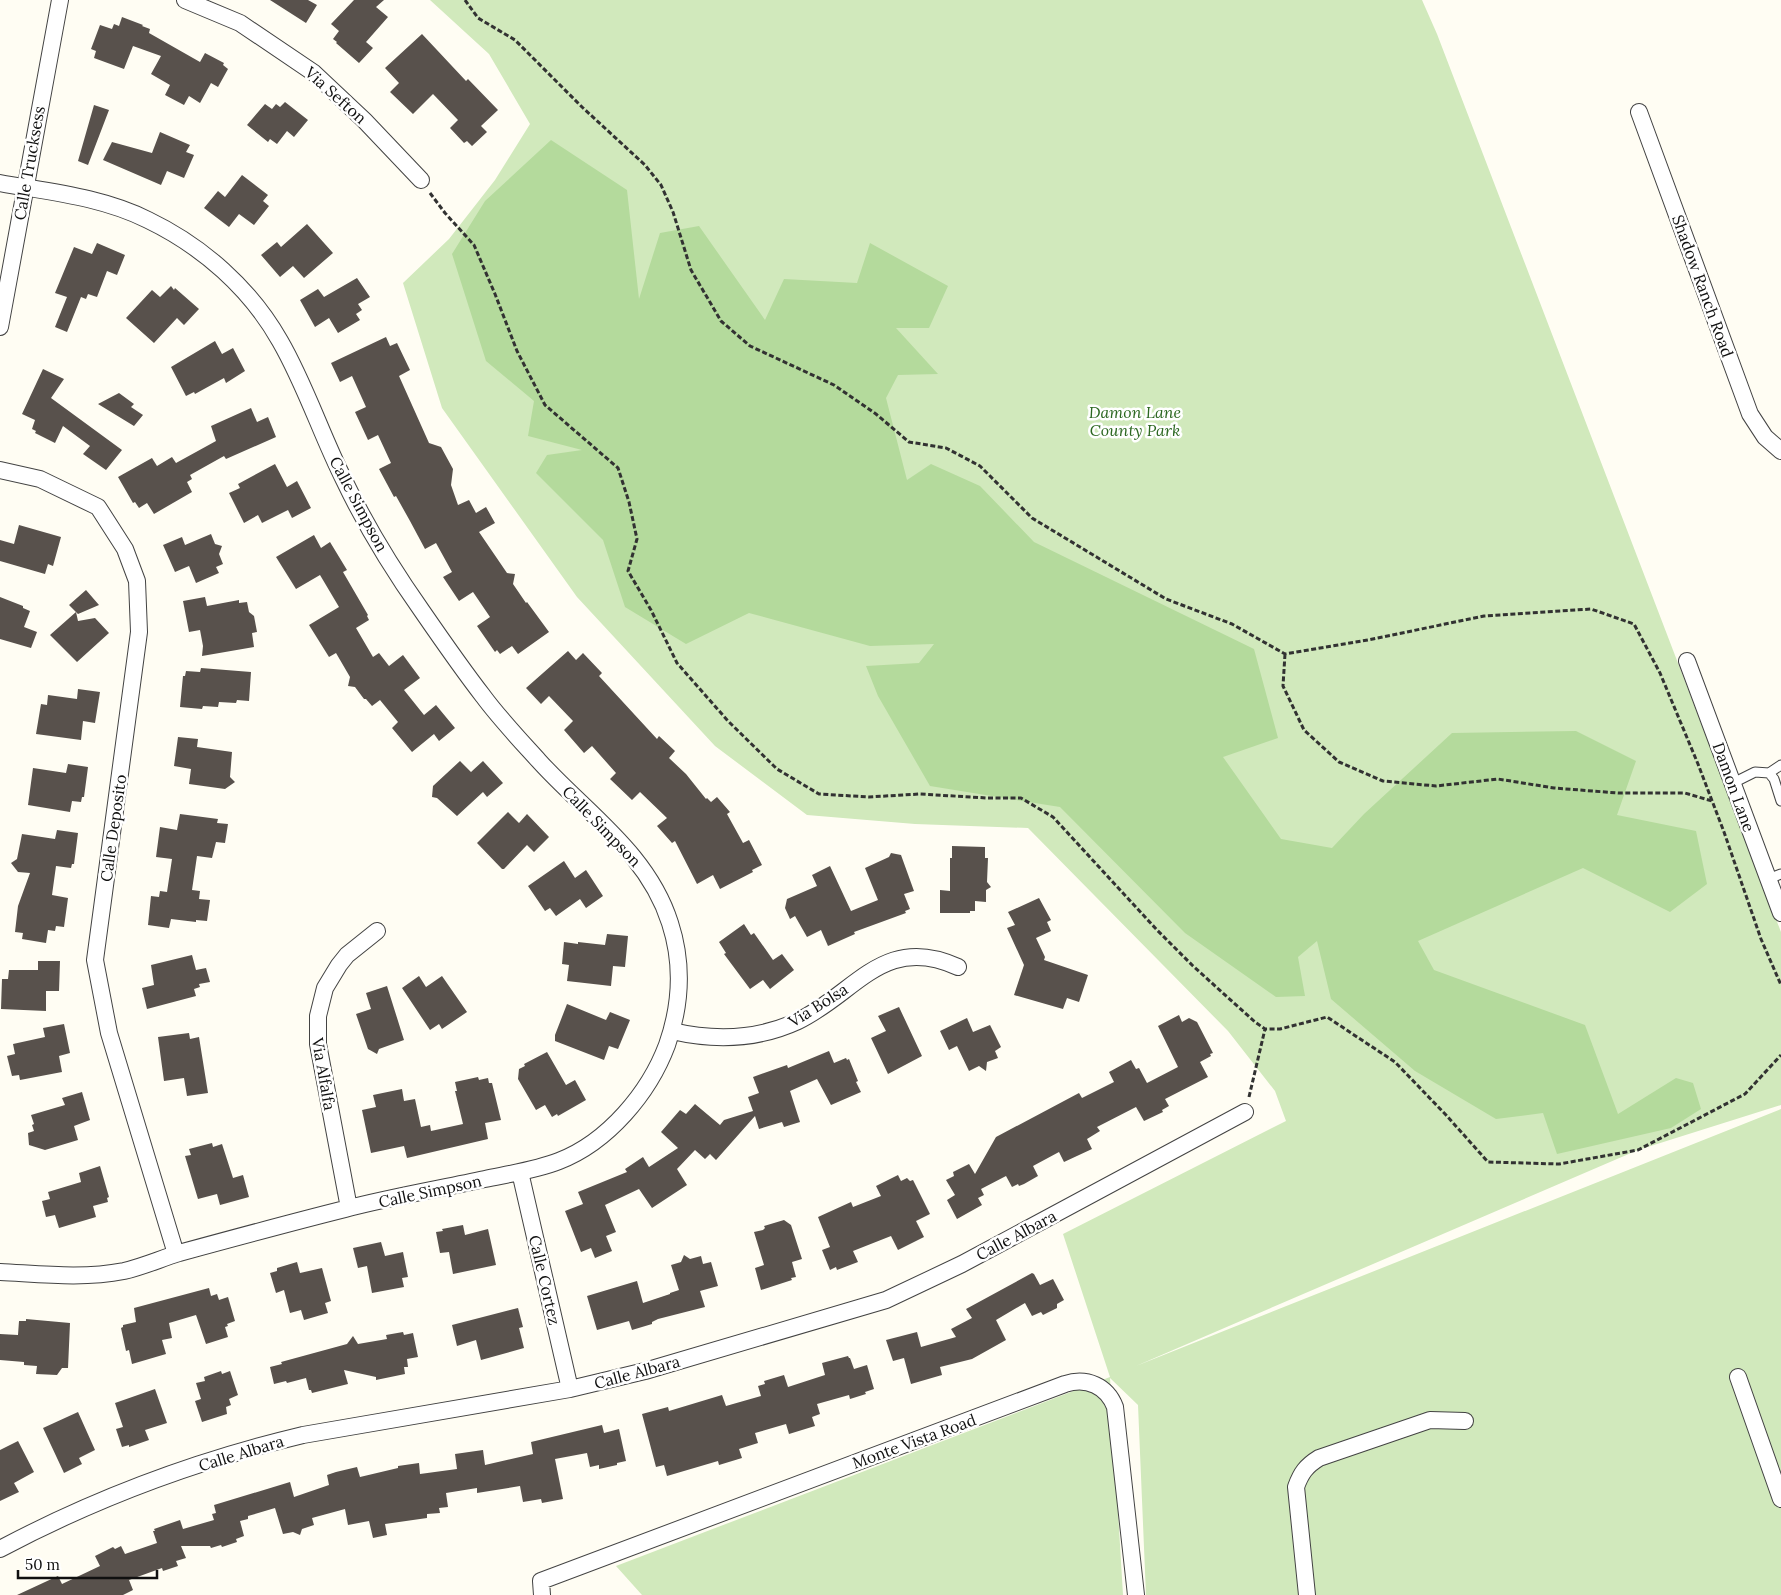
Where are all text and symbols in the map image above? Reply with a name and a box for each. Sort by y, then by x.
street label: Via Sefton [300,62,371,128]
street label: Calle Trucksess [9,104,49,222]
street label: Shadow Ranch Road [1668,212,1738,360]
park label: Damon Lane County Park [1089,402,1182,440]
street label: Calle Simpson [326,453,393,555]
street label: Damon Lane [1709,739,1760,835]
street label: Calle Deposito [96,773,130,883]
street label: Calle Simpson [558,781,646,871]
street label: Via Bolsa [784,979,851,1032]
street label: Via Alfalfa [308,1035,340,1112]
street label: Calle Simpson [377,1170,484,1212]
street label: Calle Albara [972,1206,1060,1264]
street label: Calle Cortez [525,1233,565,1327]
street label: Calle Albara [592,1351,682,1393]
street label: Monte Vista Road [849,1409,979,1473]
street label: Calle Albara [196,1431,286,1475]
scale bar [18,1548,156,1580]
text: 50 m [25,1555,60,1574]

